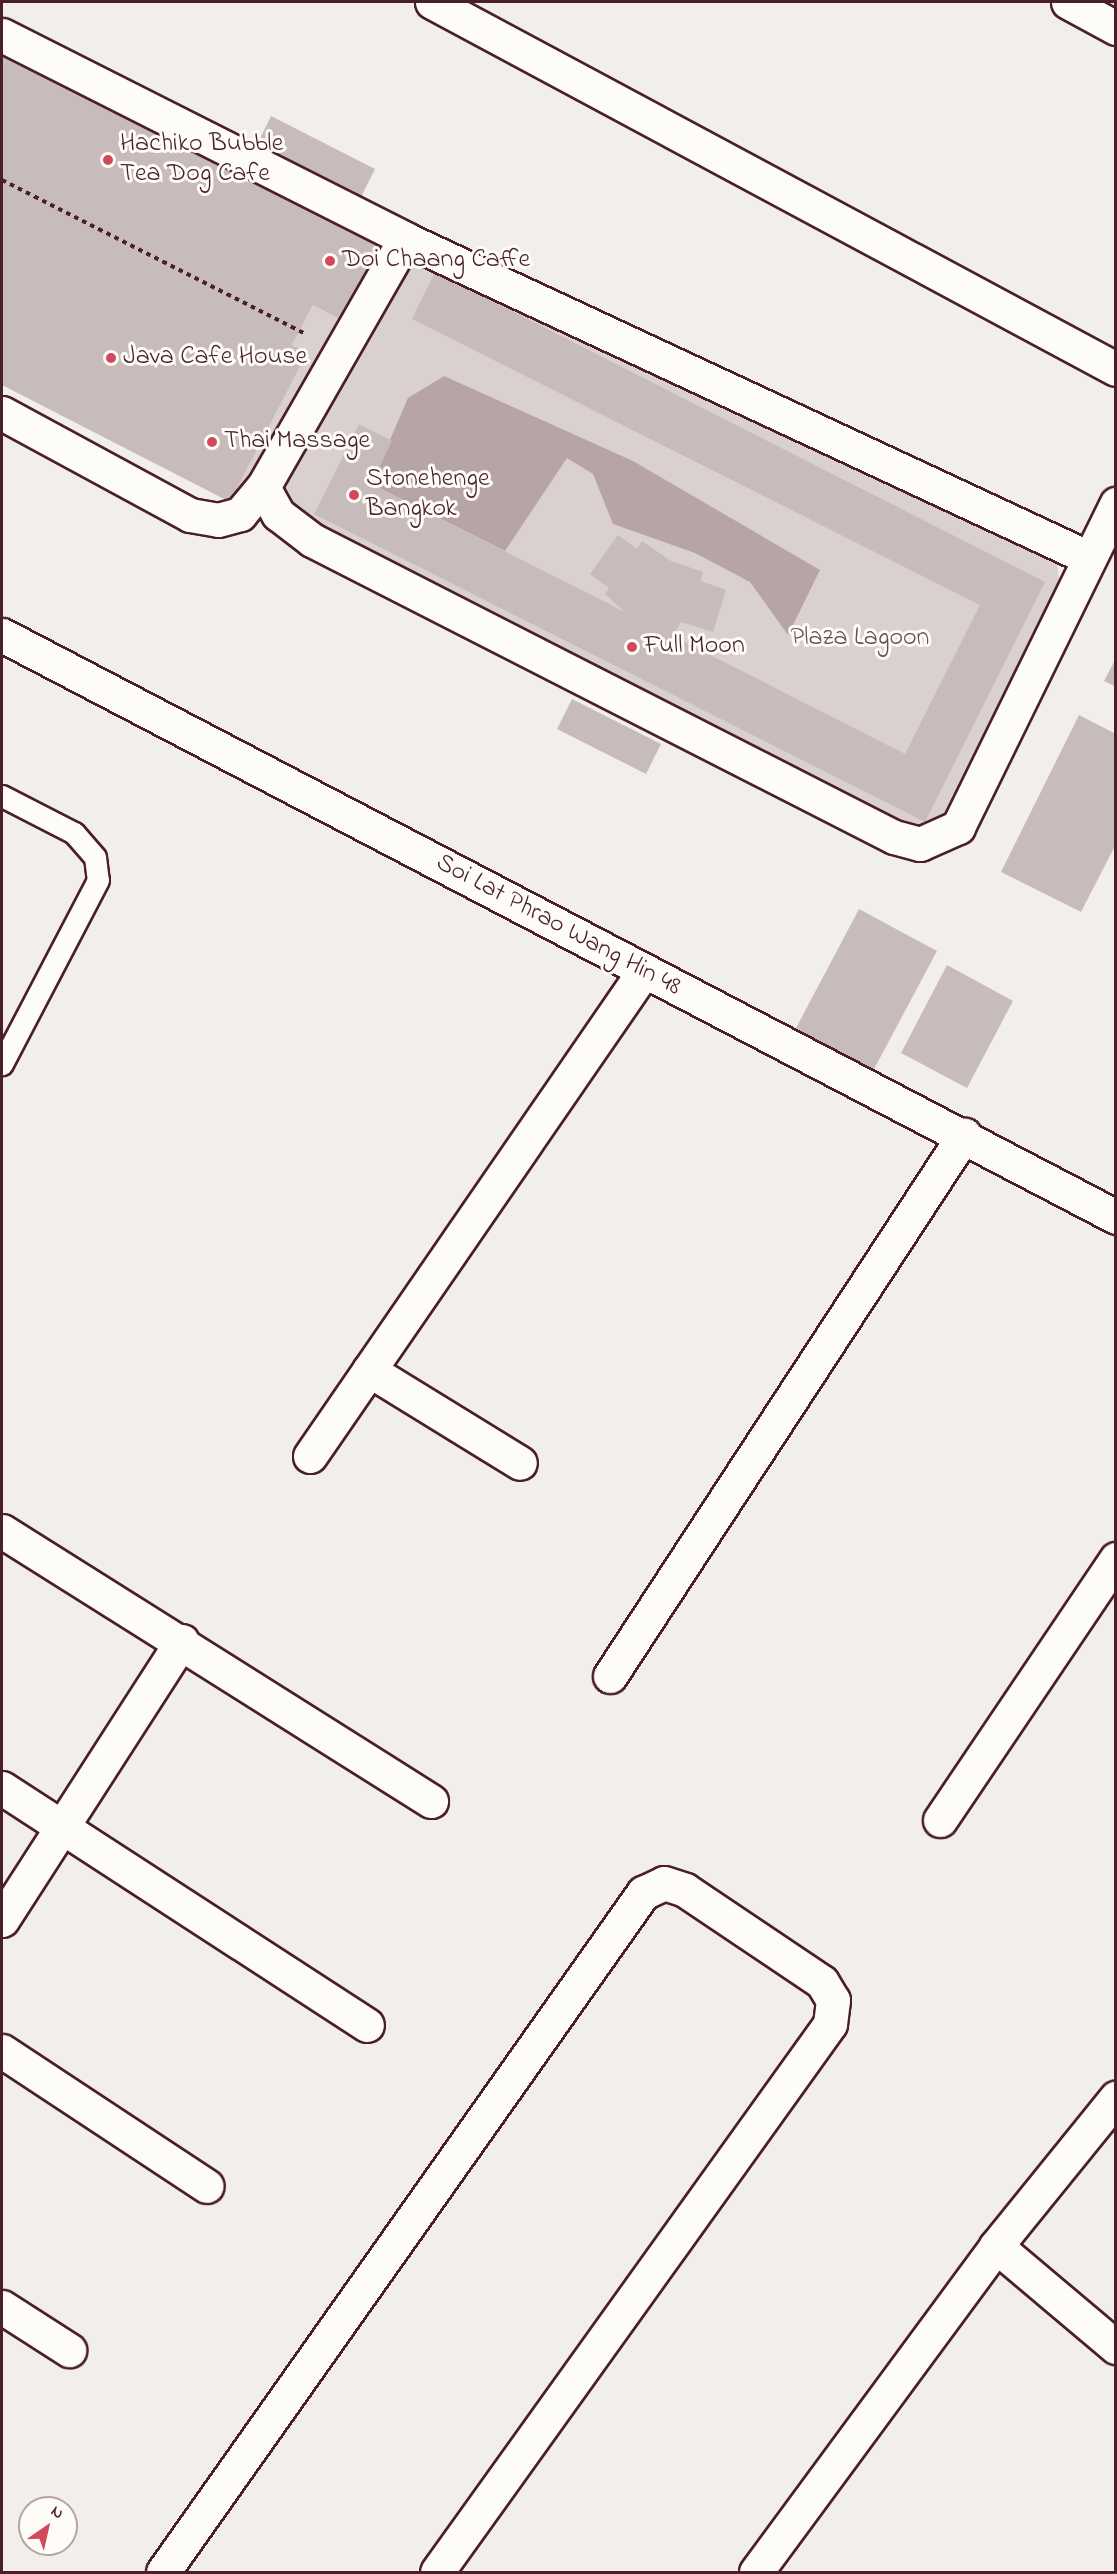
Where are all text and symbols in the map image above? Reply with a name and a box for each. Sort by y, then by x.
place label: Hachiko Bubble Tea Dog Cafe [120,129,283,190]
marker: Hachiko Bubble Tea Dog Cafe [101,153,115,167]
place label: Doi Chaang Caffe [342,245,530,277]
marker: Doi Chaang Caffe [323,254,337,268]
place label: Java Cafe House [123,342,307,374]
marker: Java Cafe House [104,351,118,365]
place label: Thai Massage [224,426,370,458]
marker: Thai Massage [205,435,219,449]
place label: Stonehenge Bangkok [366,464,490,526]
marker: Stonehenge Bangkok [347,488,361,502]
park label: Plaza Lagoon [791,623,929,655]
place label: Full Moon [644,631,745,663]
marker: Full Moon [625,640,639,654]
street label: Soi Lat Phrao Wang Hin 48 [430,848,686,1004]
north arrow [18,2496,78,2556]
text: N [46,2500,68,2526]

